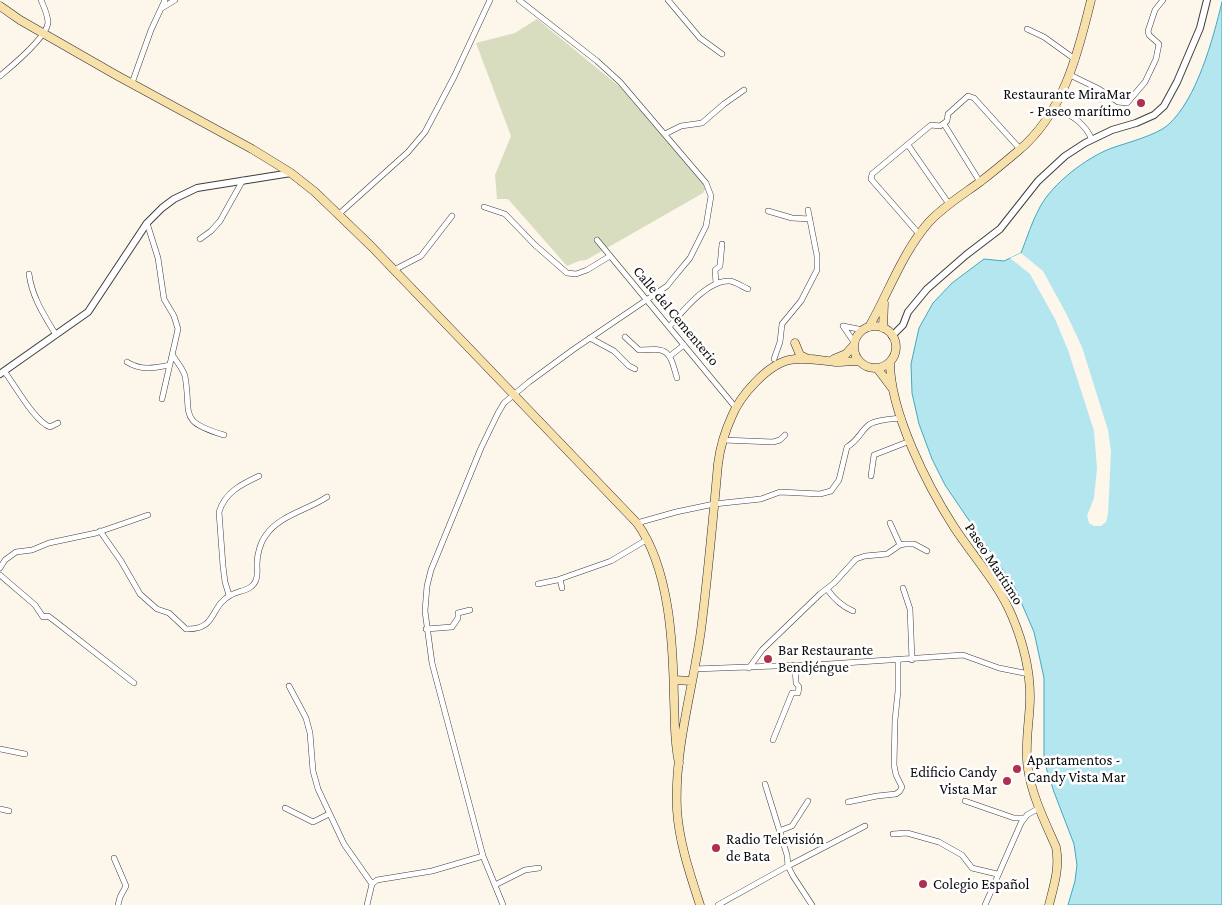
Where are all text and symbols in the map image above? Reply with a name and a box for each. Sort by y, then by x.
place label: Restaurante MiraMar - Paseo marítimo [1003,85,1131,120]
marker: Restaurante MiraMar - Paseo marítimo [1135,97,1147,109]
street label: Calle del Cementerio [629,263,723,369]
street label: Paseo Marítimo [961,520,1027,608]
place label: Bar Restaurante Bendjéngue [778,641,873,676]
marker: Bar Restaurante Bendjéngue [762,653,774,665]
place label: Apartamentos - Candy Vista Mar [1027,751,1126,786]
place label: Edificio Candy Vista Mar [910,763,997,798]
marker: Apartamentos - Candy Vista Mar [1011,763,1023,775]
marker: Edificio Candy Vista Mar [1001,775,1013,787]
place label: Radio Televisión de Bata [726,830,824,865]
marker: Radio Televisión de Bata [710,842,722,854]
place label: Colegio Español [933,875,1029,893]
marker: Colegio Español [917,878,929,890]

